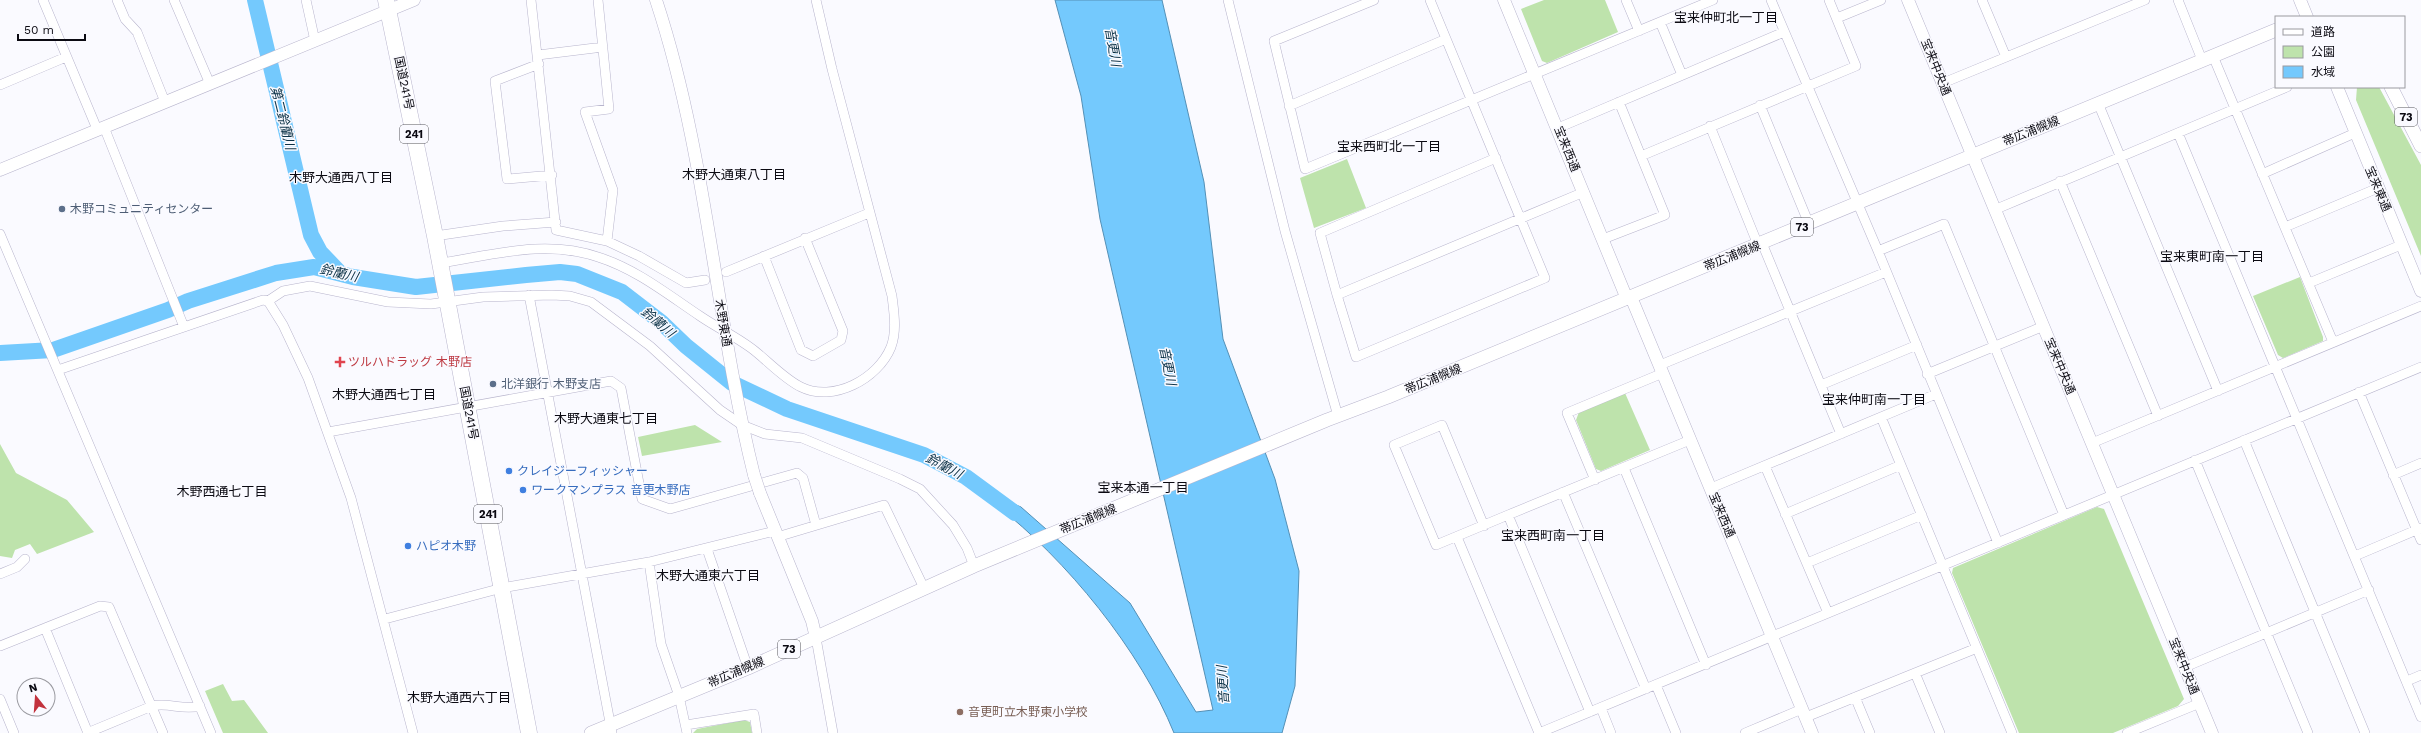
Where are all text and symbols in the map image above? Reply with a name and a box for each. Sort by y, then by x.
district label: 宝来仲町北一丁目 [1674,10,1778,25]
scale bar [18,16,85,42]
legend [2275,16,2405,88]
text: 50 m [24,23,54,37]
text: 道路 [2311,25,2335,39]
water label: 音更川 [1102,26,1124,69]
street label: 宝来中央通 [1918,37,1954,97]
text: 公園 [2311,45,2335,59]
street label: 国道241号 [391,55,417,111]
text: 水域 [2311,65,2335,79]
water label: 第二鈴蘭川 [268,85,299,153]
road number: 73 [2395,108,2417,126]
street label: 帯広浦幌線 [2001,113,2061,149]
street label: 宝来西通 [1552,124,1582,174]
road number: 241 [400,125,428,143]
district label: 宝来西町北一丁目 [1337,139,1441,154]
street label: 宝来東通 [2362,164,2394,214]
district label: 木野大通東八丁目 [682,167,786,182]
district label: 木野大通西八丁目 [289,170,393,185]
place label: 木野コミュニティセンター [70,202,213,216]
marker: 木野コミュニティセンター [57,204,67,214]
road number: 73 [1791,218,1813,236]
street label: 帯広浦幌線 [1702,238,1762,274]
district label: 宝来東町南一丁目 [2160,249,2264,264]
water label: 鈴蘭川 [318,261,362,285]
street label: 木野東通 [712,298,734,348]
water label: 鈴蘭川 [638,304,679,342]
street label: 宝来中央通 [2042,336,2078,396]
water label: 音更川 [1157,345,1179,389]
place label: ツルハドラッグ 木野店 [348,355,472,369]
marker: ツルハドラッグ 木野店 [335,357,345,367]
street label: 帯広浦幌線 [1403,361,1463,397]
place label: 北洋銀行 木野支店 [501,377,601,391]
marker: 北洋銀行 木野支店 [488,379,498,389]
street label: 国道241号 [457,385,481,441]
district label: 木野大通西七丁目 [332,387,436,402]
district label: 宝来仲町南一丁目 [1822,392,1926,407]
district label: 木野大通東七丁目 [554,411,658,426]
water label: 鈴蘭川 [923,450,966,483]
place label: クレイジーフィッシャー [517,464,648,478]
marker: クレイジーフィッシャー [504,466,514,476]
district label: 宝来本通一丁目 [1097,480,1189,495]
place label: ワークマンプラス 音更木野店 [531,483,691,497]
district label: 木野西通七丁目 [176,484,268,499]
marker: ワークマンプラス 音更木野店 [518,485,528,495]
street label: 宝来西通 [1706,490,1738,540]
street label: 帯広浦幌線 [1058,501,1118,537]
road number: 241 [474,505,502,523]
district label: 宝来西町南一丁目 [1501,528,1605,543]
place label: ハピオ木野 [416,539,476,553]
marker: ハピオ木野 [403,541,413,551]
district label: 木野大通東六丁目 [656,568,760,583]
street label: 宝来中央通 [2166,636,2202,696]
road number: 73 [778,640,800,658]
street label: 帯広浦幌線 [706,654,766,690]
water label: 音更川 [1214,663,1232,705]
north arrow [16,677,56,717]
text: N [27,681,39,695]
district label: 木野大通西六丁目 [407,690,511,705]
place label: 音更町立木野東小学校 [968,705,1088,719]
marker: 音更町立木野東小学校 [955,707,965,717]

